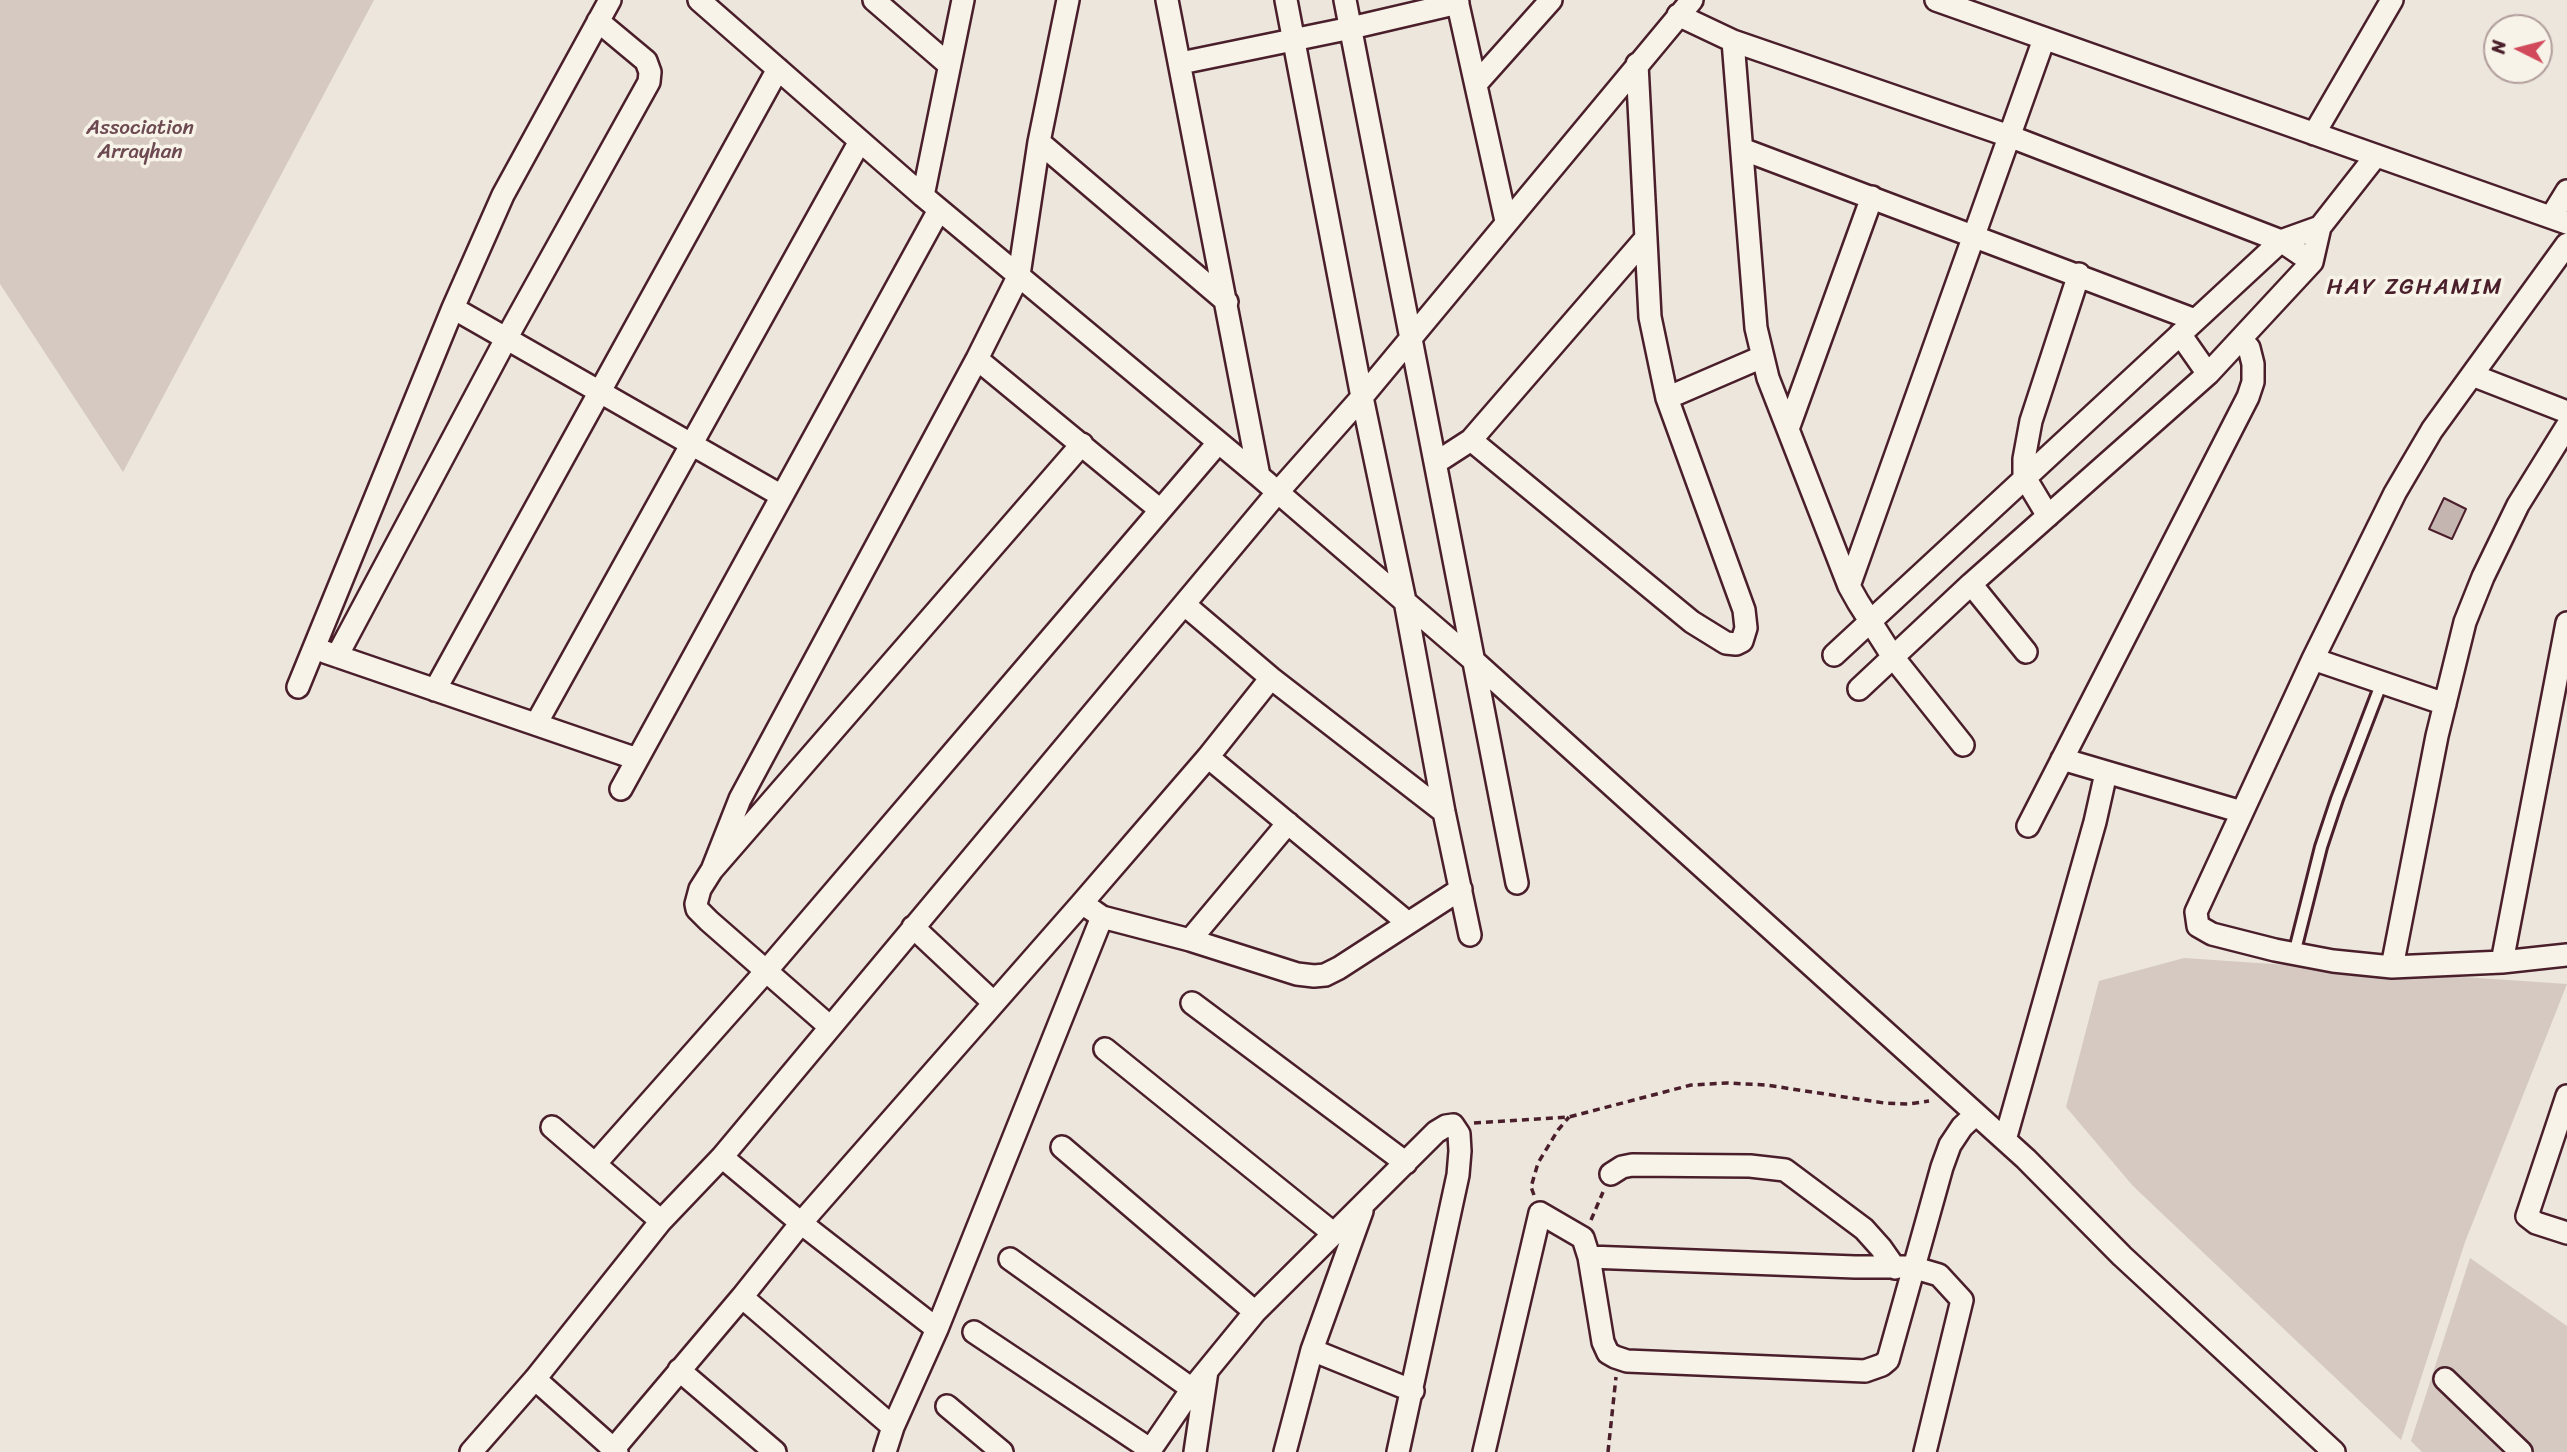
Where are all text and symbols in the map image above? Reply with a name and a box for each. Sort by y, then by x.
north arrow [2483,14,2553,84]
text: N [2482,39,2516,55]
park label: Association Arrayhan [86,116,194,166]
district label: HAY ZGHAMIM [2328,274,2502,302]

